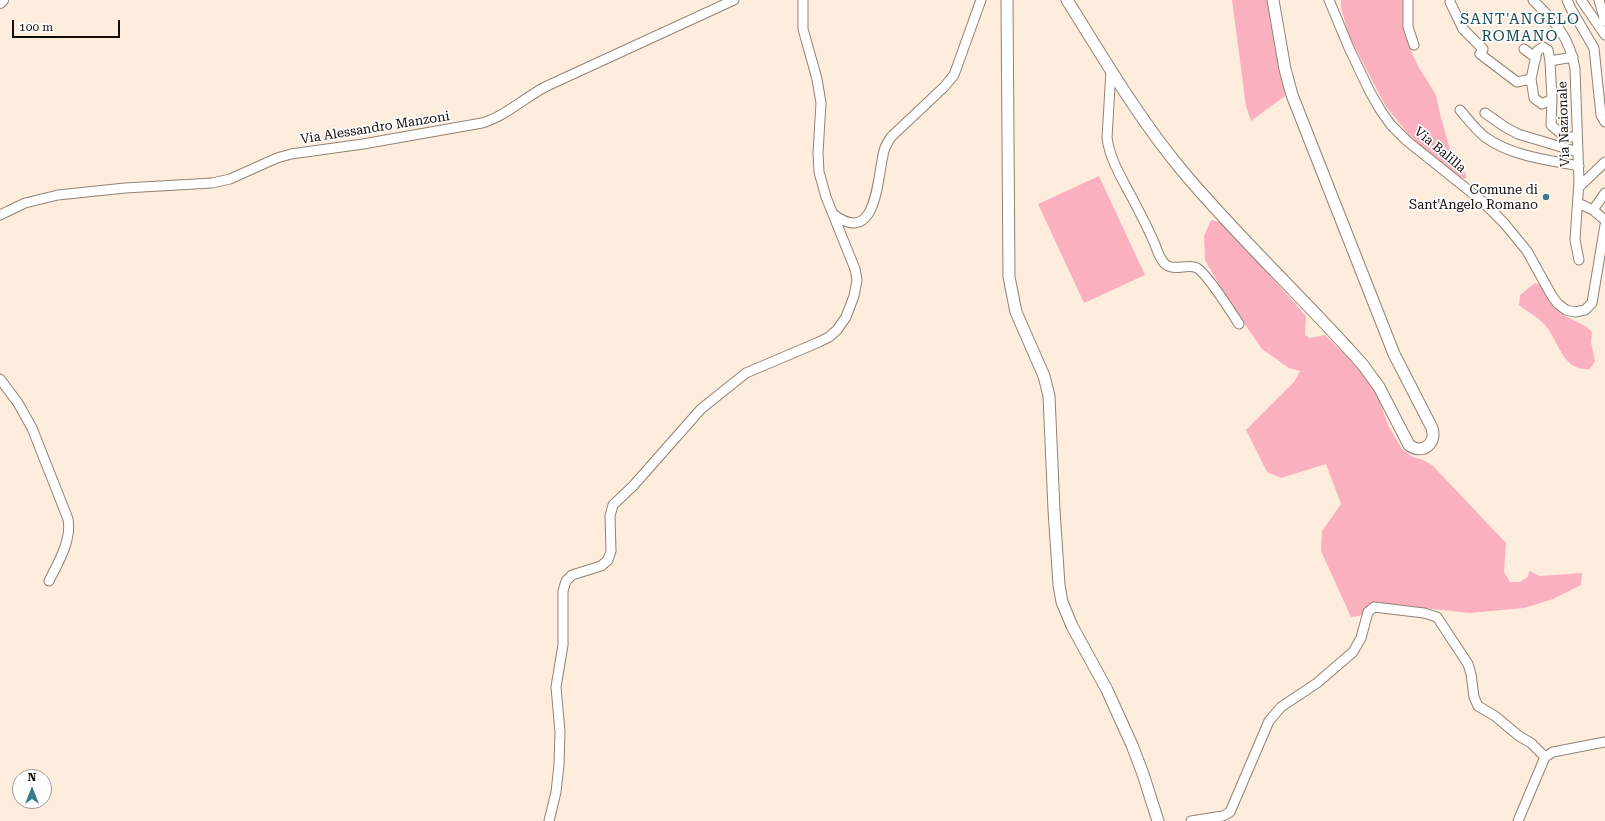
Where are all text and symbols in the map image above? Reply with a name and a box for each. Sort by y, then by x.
district label: SANT'ANGELO ROMANO [1460,11,1580,46]
scale bar [14,12,122,38]
text: 100 m [19,20,53,34]
street label: Via Nazionale [1555,81,1573,167]
street label: Via Alessandro Manzoni [299,109,451,147]
street label: Via Balilla [1411,124,1469,176]
place label: Comune di Sant'Angelo Romano [1409,182,1538,213]
marker: Comune di Sant'Angelo Romano [1541,192,1551,202]
north arrow [12,769,52,809]
text: N [28,771,36,784]

